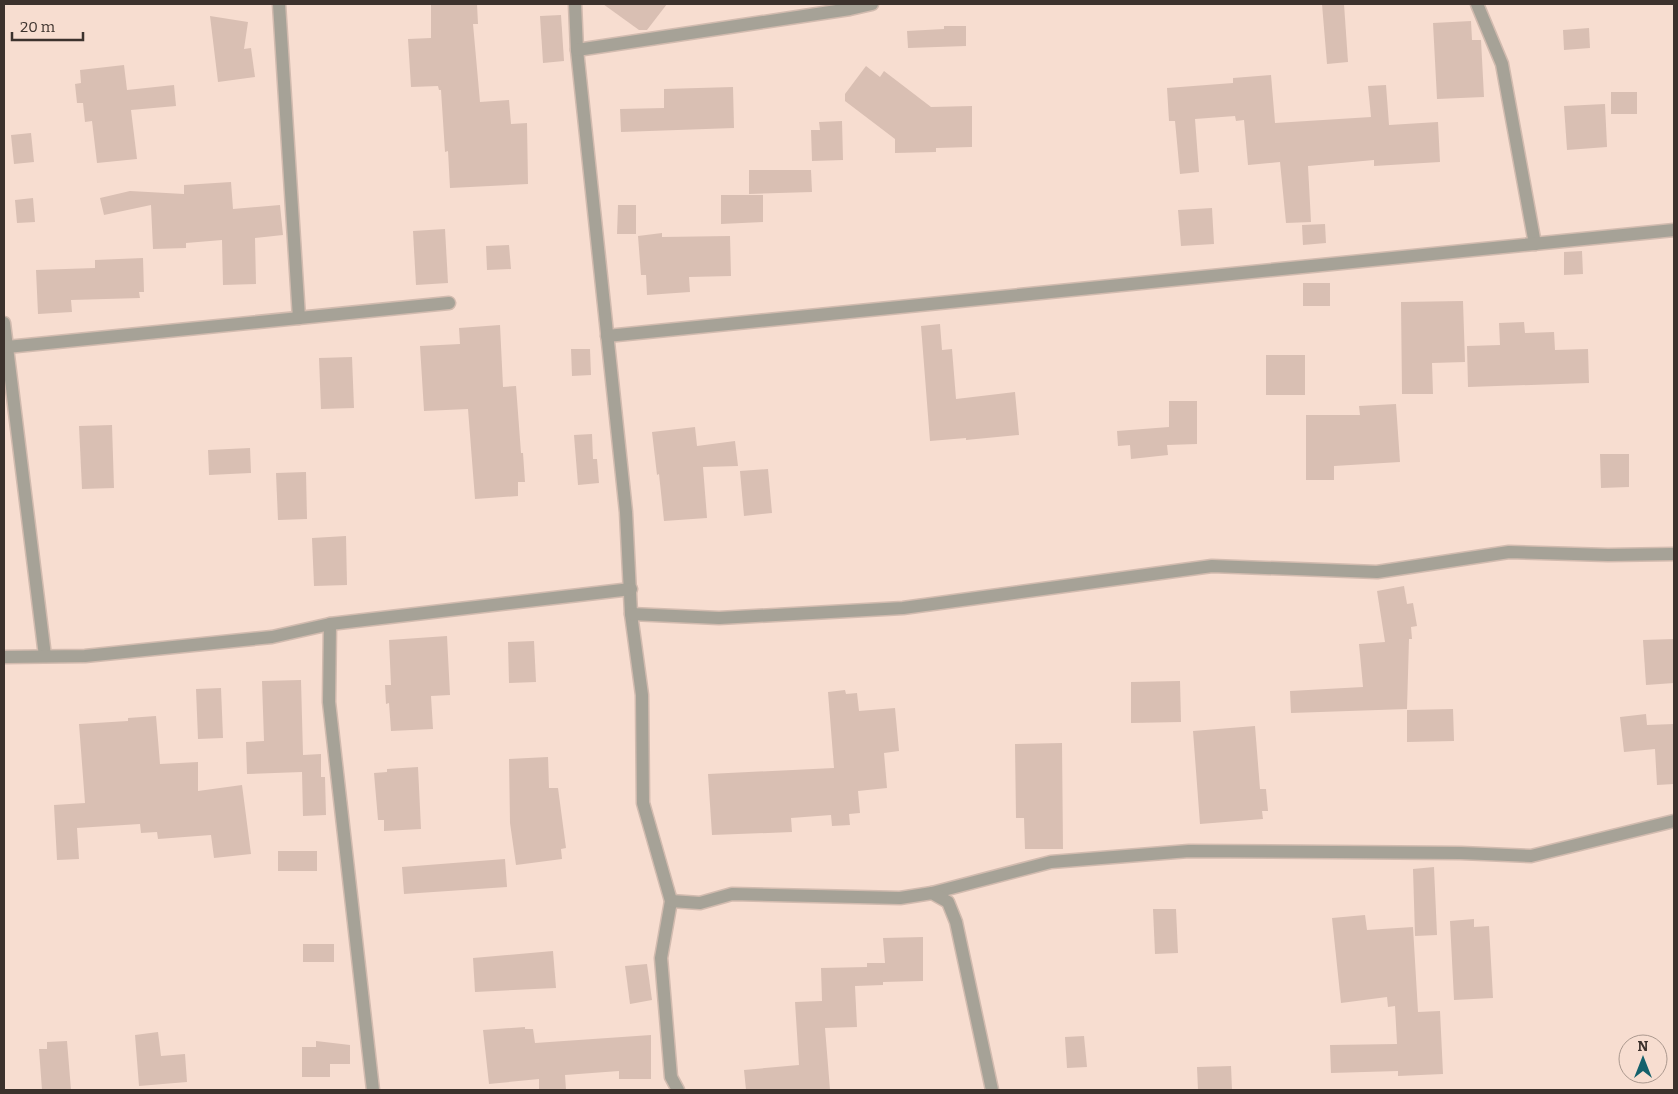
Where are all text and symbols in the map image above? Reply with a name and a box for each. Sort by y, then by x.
scale bar [12,10,84,42]
text: 20 m [20,18,56,36]
north arrow [1618,1034,1668,1084]
text: N [1638,1038,1649,1055]

